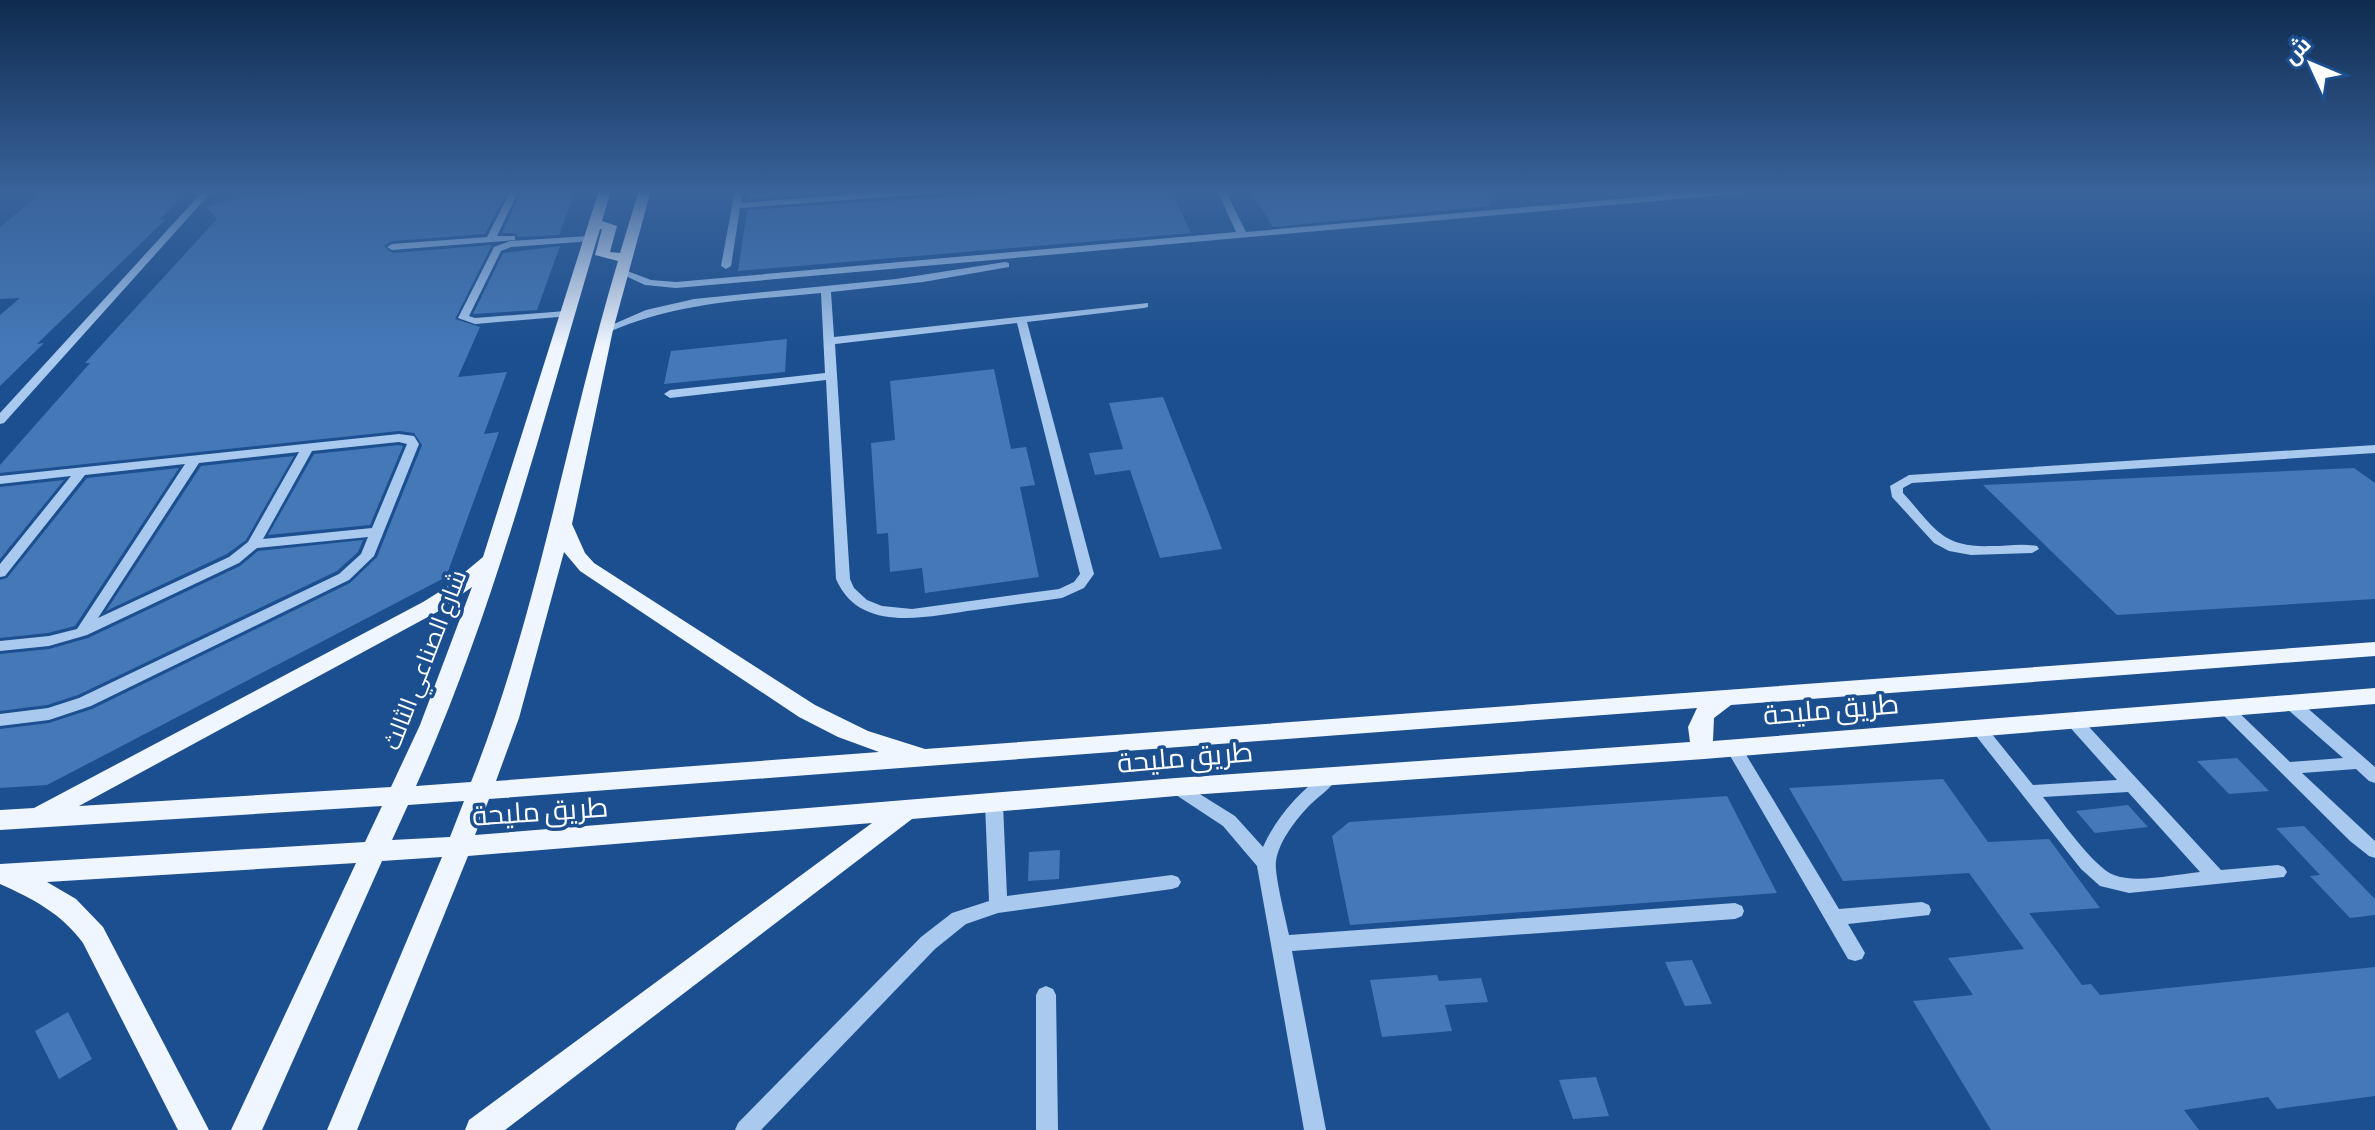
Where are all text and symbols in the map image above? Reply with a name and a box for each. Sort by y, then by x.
north arrow [2271,24,2351,104]
text: ش [2278,32,2317,71]
street label: شارع الصناعي الثالث [378,566,477,756]
street label: طريق مليحة [1762,688,1900,733]
street label: طريق مليحة [1116,736,1254,781]
street label: طريق مليحة [471,791,609,834]

